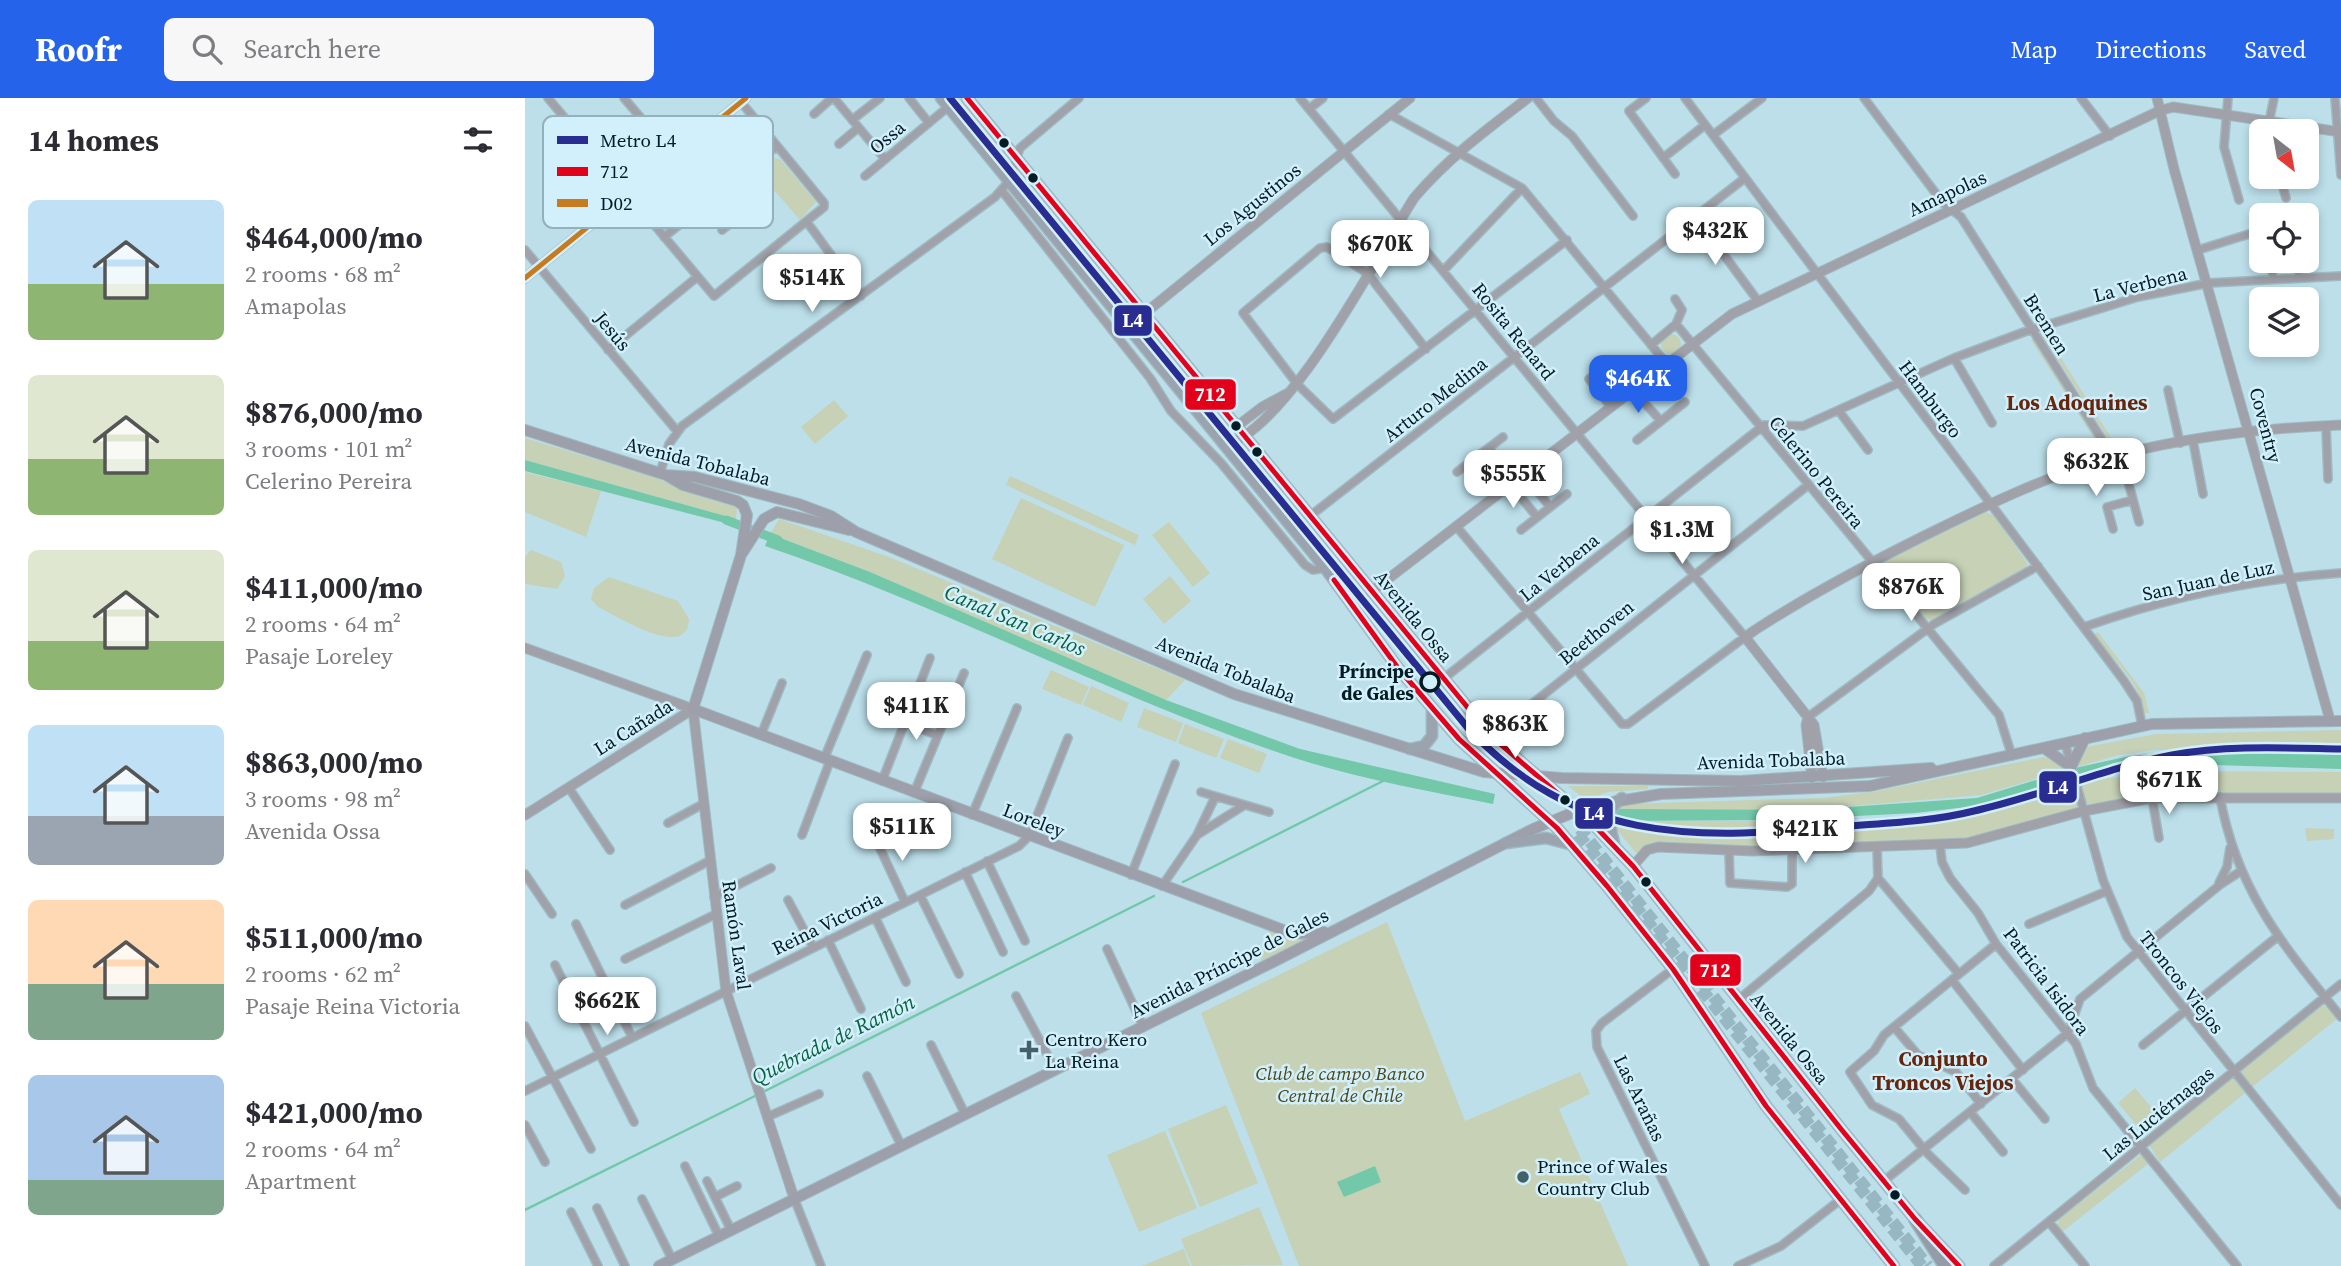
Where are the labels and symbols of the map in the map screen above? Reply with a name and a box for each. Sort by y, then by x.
street label: Ossa [863,114,911,160]
legend [543,116,773,228]
north arrow [2249,119,2319,189]
text: Metro L4 [600,127,677,153]
unlabelled marker [997,136,1011,150]
street label: Los Agustinos [1198,157,1306,251]
text: 712 [600,158,629,184]
street label: Amapolas [1904,164,1990,222]
unlabelled marker [1026,171,1040,185]
text: D02 [600,190,633,216]
pin: $432K [1666,208,1764,267]
pin: $670K [1331,220,1429,280]
pin: $514K [763,254,861,314]
street label: La Verbena [2090,260,2190,308]
street label: Rosita Renard [1467,277,1561,385]
street label: Bremen [2018,288,2076,360]
line badge: L4 [1113,304,1153,337]
street label: Jesús [588,305,637,356]
text: L4 [1122,307,1144,333]
street label: Arturo Medina [1378,350,1493,448]
street label: Hamburgo [1893,355,1969,443]
pin: $464K [1589,356,1687,415]
line badge: 712 [1184,378,1237,411]
text: 712 [1195,381,1225,407]
street label: Coventry [2243,385,2289,466]
district label: Los Adoquines [2006,388,2148,417]
street label: Celerino Pereira [1763,410,1871,534]
unlabelled marker [1229,419,1243,433]
street label: Avenida Tobalaba [623,430,774,492]
pin: $632K [2047,438,2145,498]
unlabelled marker [1250,445,1264,459]
pin: $555K [1464,450,1562,510]
pin: $1.3M [1633,506,1731,566]
street label: La Verbena [1514,527,1605,607]
street label: San Juan de Luz [2140,553,2277,607]
street label: Avenida Ossa [1369,564,1459,668]
pin: $876K [1862,564,1960,623]
water label: Canal San Carlos [940,577,1090,663]
street label: Beethoven [1553,594,1639,670]
street label: Avenida Tobalaba [1152,629,1300,709]
place label: Príncipe de Gales [1339,658,1414,706]
marker: Príncipe de Gales [1420,672,1440,692]
pin: $411K [867,682,965,742]
street label: La Cañada [589,692,678,761]
pin: $863K [1466,700,1564,760]
street label: Avenida Tobalaba [1696,744,1846,776]
pin: $671K [2120,756,2218,816]
line badge: L4 [2038,770,2078,804]
text: L4 [2047,774,2069,800]
unlabelled marker [1558,793,1572,807]
street label: Loreley [999,796,1069,844]
line badge: L4 [1574,797,1614,830]
text: L4 [1583,800,1605,826]
pin: $511K [853,804,951,863]
pin: $421K [1756,806,1854,865]
unlabelled marker [1639,875,1653,889]
street label: Ramón Laval [716,878,758,992]
street label: Reina Victoria [767,885,887,961]
street label: Avenida Príncipe de Gales [1125,902,1333,1024]
street label: Patricia Isidora [1998,922,2096,1041]
street label: Troncos Viejos [2134,925,2230,1039]
line badge: 712 [1689,953,1742,987]
text: 712 [1700,957,1730,983]
pin: $662K [558,978,656,1037]
street label: Avenida Ossa [1745,986,1835,1090]
water label: Quebrada de Ramón [747,987,920,1091]
place label: Centro Kero La Reina [1045,1026,1147,1074]
marker: Centro Kero La Reina [1019,1040,1039,1060]
district label: Conjunto Troncos Viejos [1872,1044,2014,1097]
street label: Las Arañas [1608,1050,1672,1146]
park label: Club de campo Banco Central de Chile [1255,1060,1425,1108]
street label: Las Luciérnagas [2097,1060,2219,1166]
place label: Prince of Wales Country Club [1537,1153,1668,1201]
marker: Prince of Wales Country Club [1515,1169,1531,1185]
unlabelled marker [1888,1188,1902,1202]

